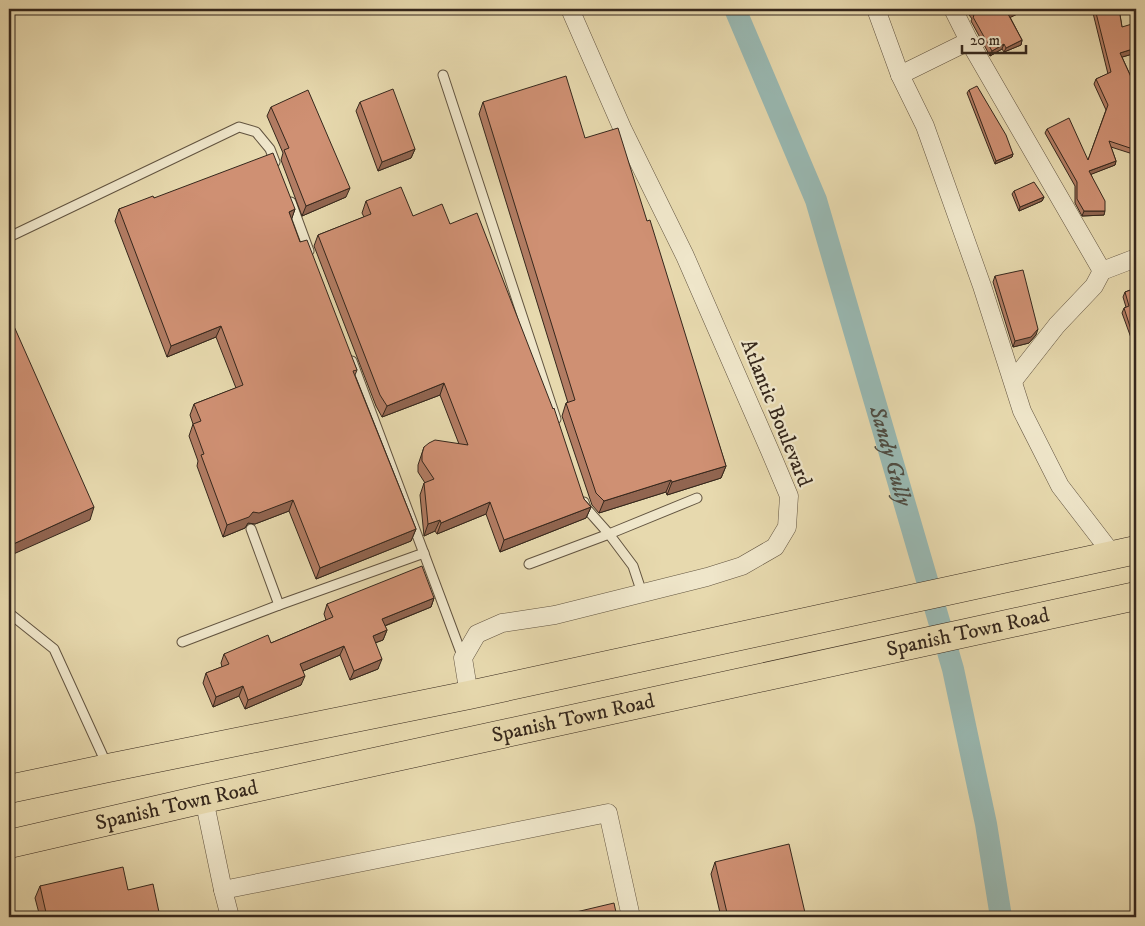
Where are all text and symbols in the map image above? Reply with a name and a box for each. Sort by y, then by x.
scale bar [962,22,1026,54]
text: 20 m [970,31,1000,50]
street label: Atlantic Boulevard [735,335,818,491]
water label: Sandy Gully [863,402,918,510]
street label: Spanish Town Road [884,602,1052,663]
street label: Spanish Town Road [489,688,657,749]
street label: Spanish Town Road [93,775,261,837]

